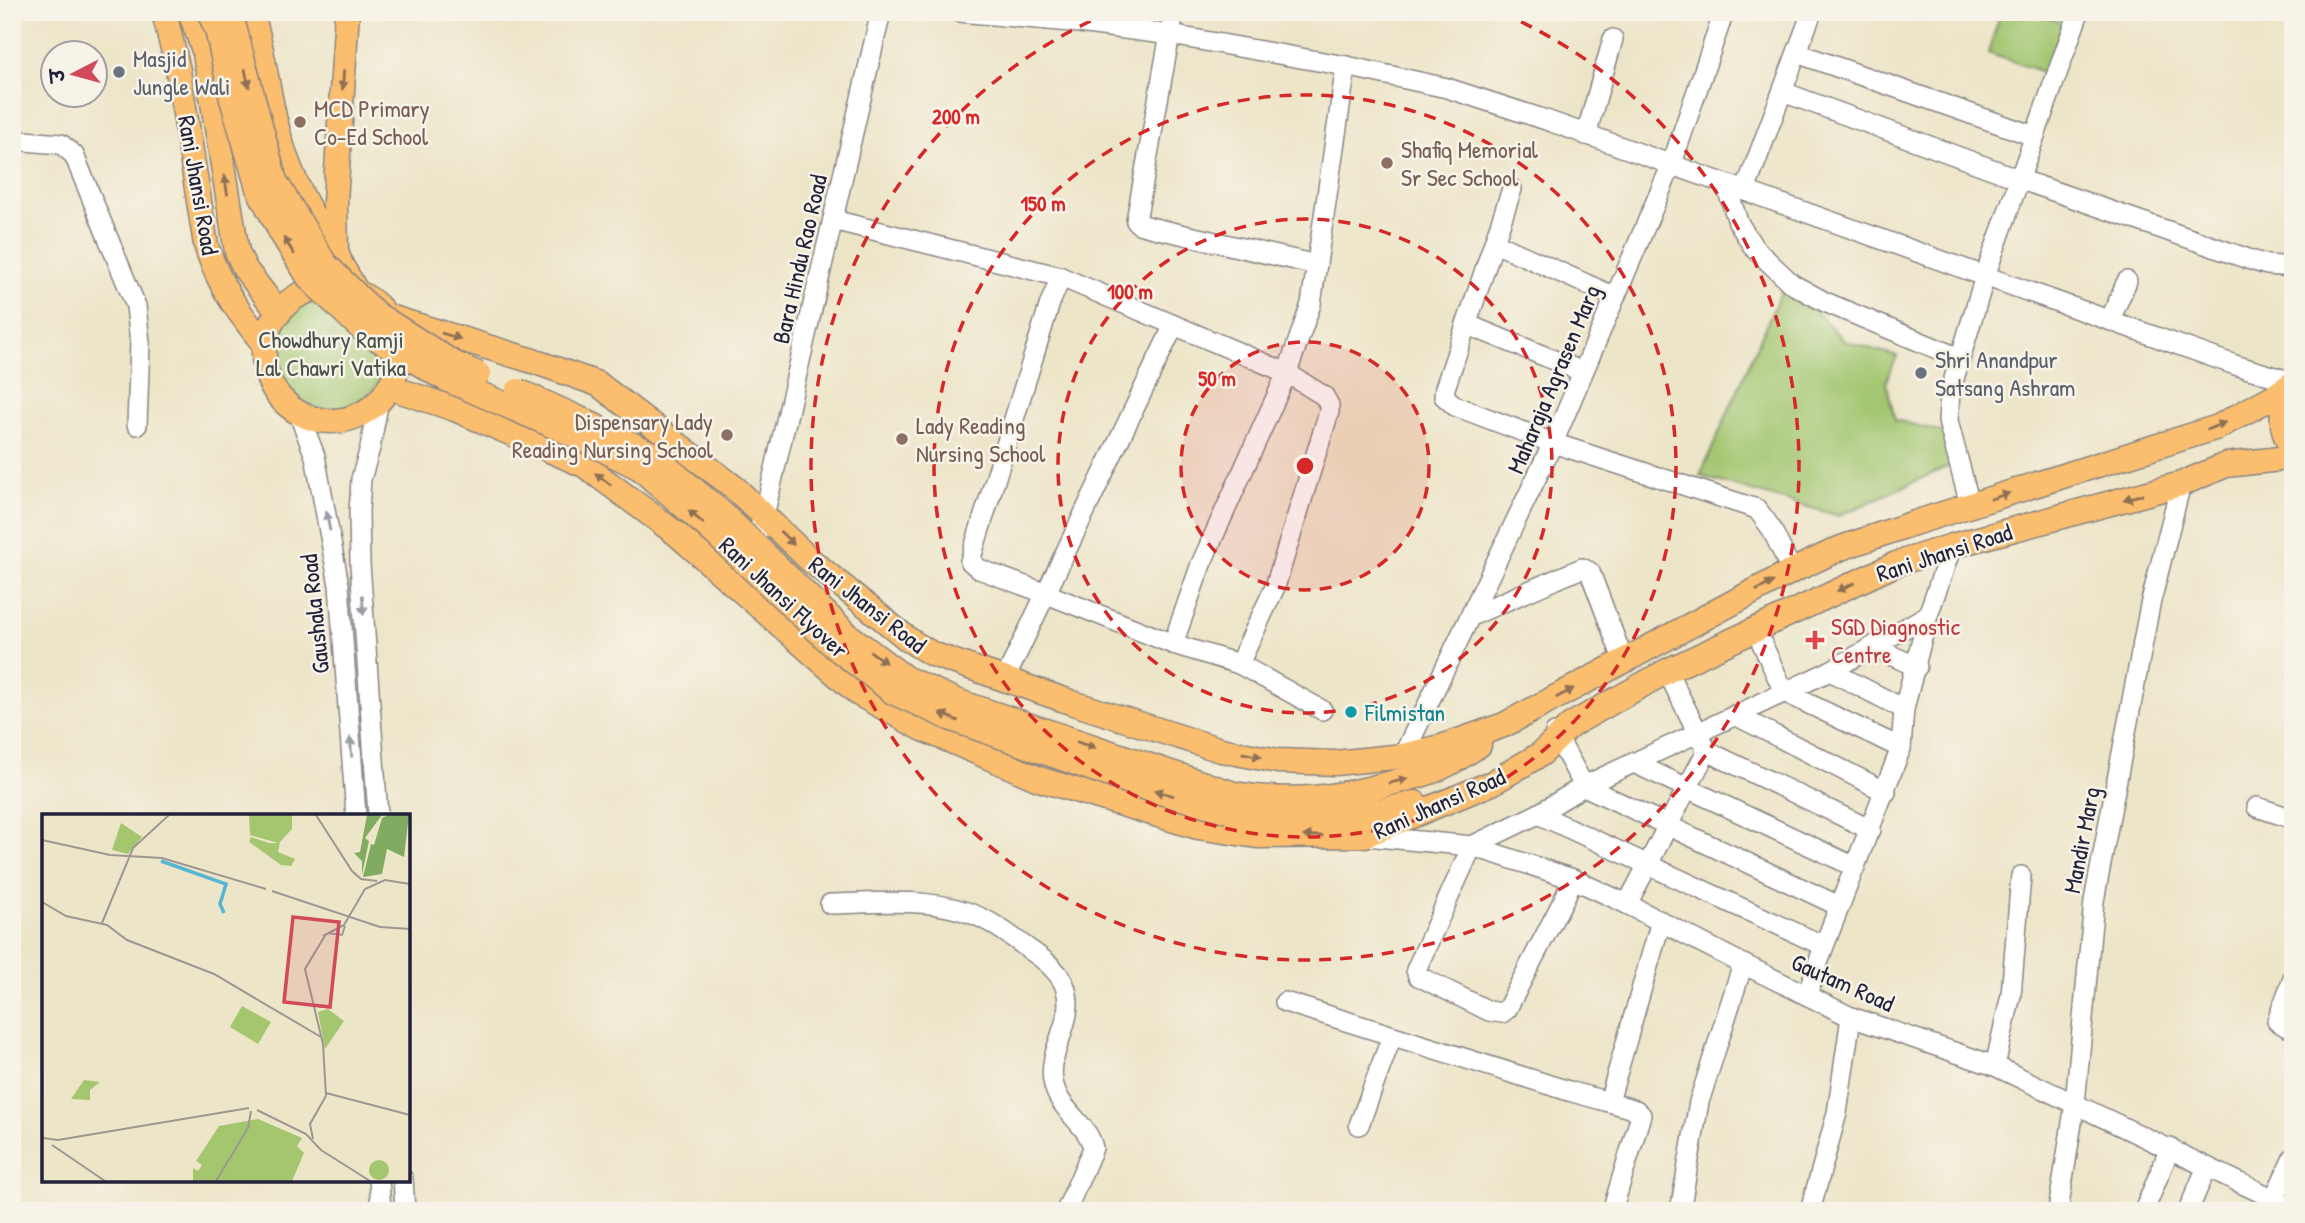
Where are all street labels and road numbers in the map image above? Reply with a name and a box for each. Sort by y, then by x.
street label: Rani Jhansi Road [171,113,227,257]
street label: Bara Hindu Rao Road [764,171,834,347]
street label: Maharaja Agrasen Marg [1499,280,1607,478]
street label: Rani Jhansi Road [1872,515,2016,589]
street label: Rani Jhansi Flyover [713,529,855,665]
street label: Rani Jhansi Road [803,548,933,660]
street label: Gaushala Road [292,553,336,675]
street label: Rani Jhansi Road [1368,760,1510,846]
street label: Mandir Marg [2055,784,2107,896]
street label: Gautam Road [1787,945,1899,1019]

